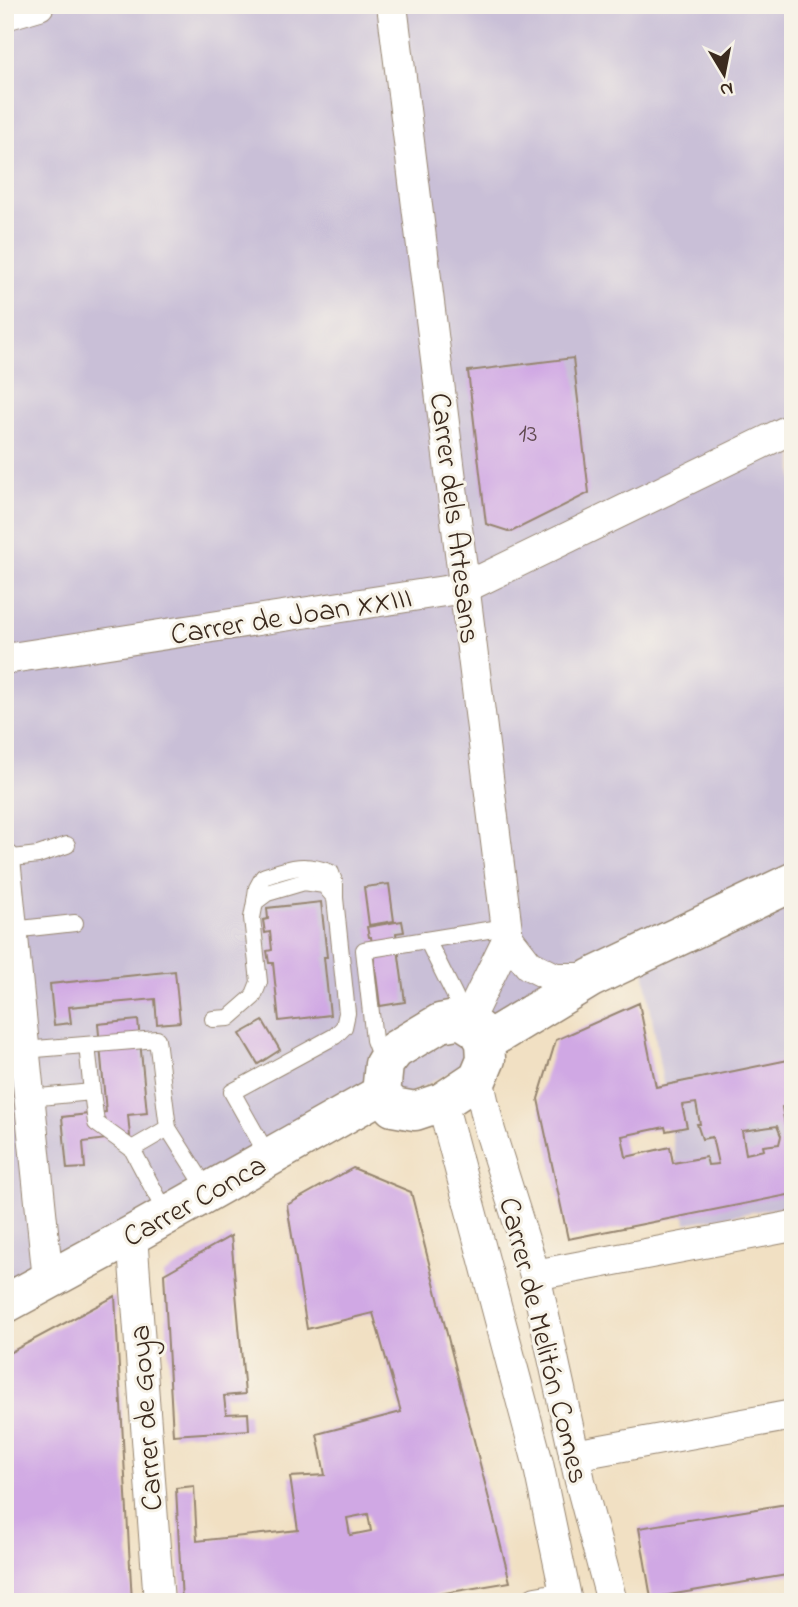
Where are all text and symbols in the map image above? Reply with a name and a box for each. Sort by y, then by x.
north arrow [690,38,760,108]
text: N [718,74,735,103]
street label: Carrer dels Artesans [416,390,490,646]
house number: 13 [518,416,538,454]
street label: Carrer de Joan XXIII [168,577,415,659]
street label: Carrer Conca [116,1145,275,1260]
street label: Carrer de Melitón Comes [485,1193,599,1488]
street label: Carrer de Goya [120,1323,176,1512]

